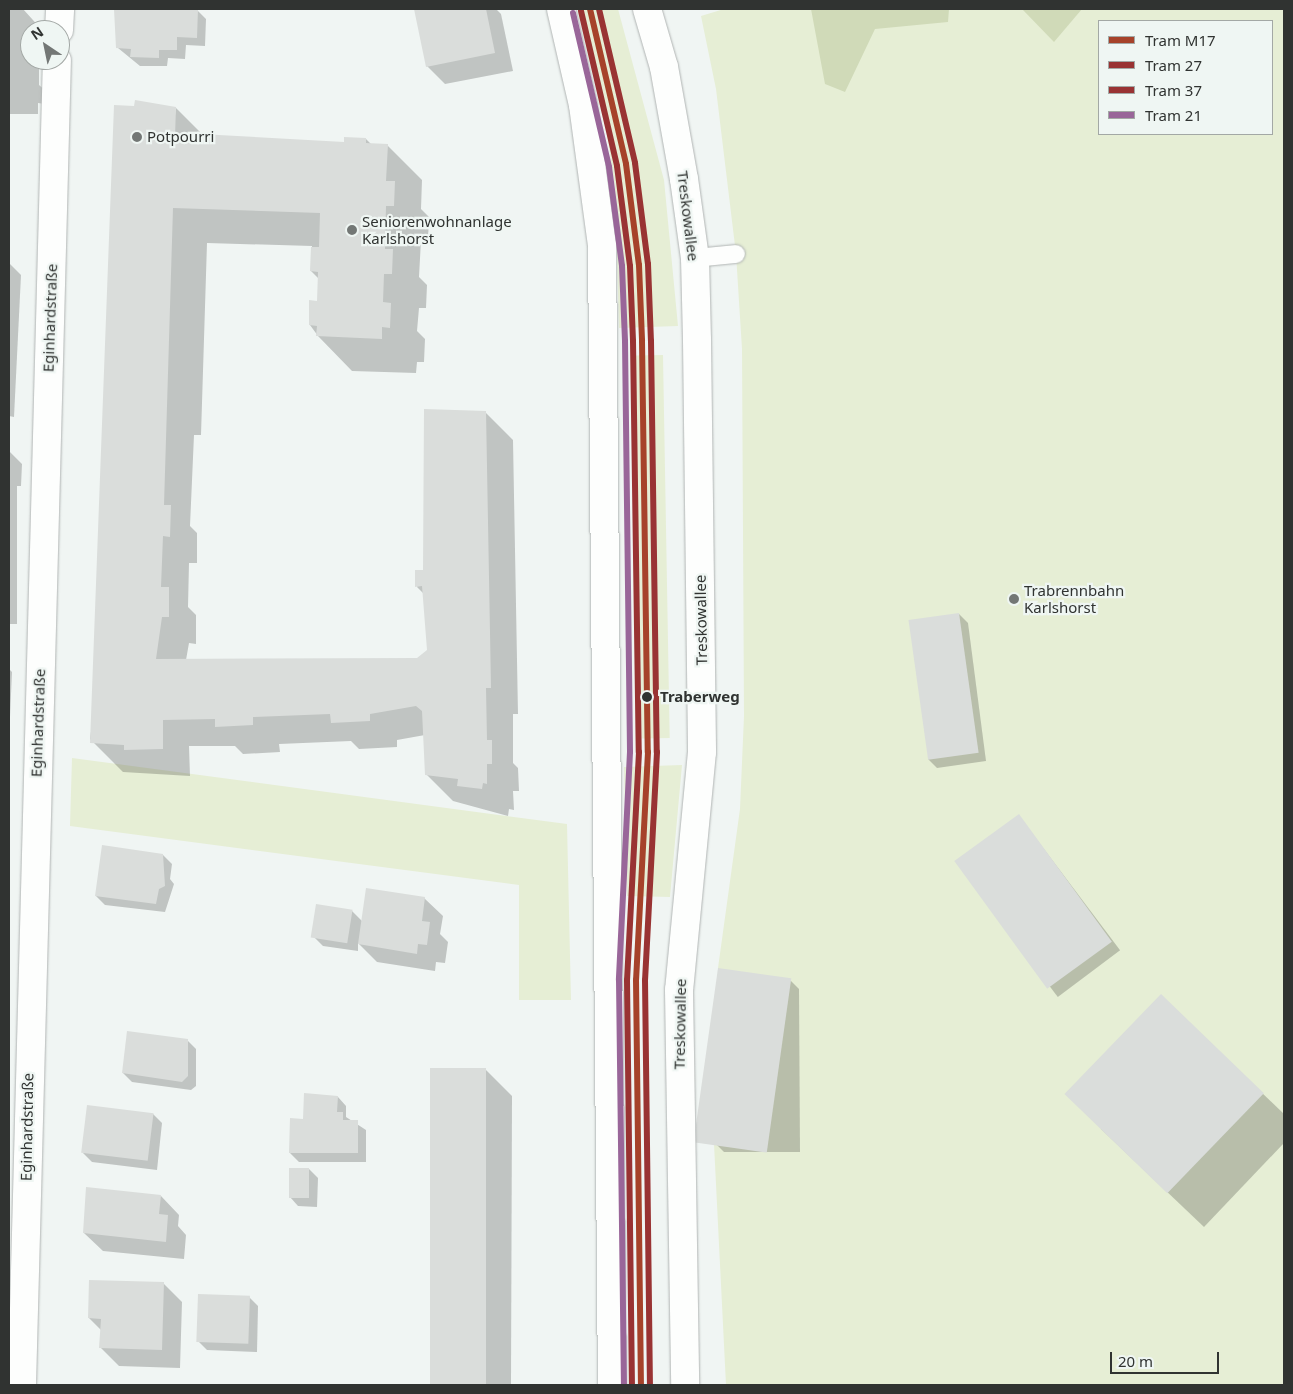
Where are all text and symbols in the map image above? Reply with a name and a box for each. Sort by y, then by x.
north arrow [20,20,70,70]
legend [1098,20,1273,135]
text: N [27,22,47,44]
text: Tram M17 [1145,30,1216,50]
text: Tram 27 [1145,55,1202,75]
text: Tram 37 [1145,80,1202,100]
text: Tram 21 [1145,105,1202,125]
place label: Potpourri [147,128,214,146]
marker: Potpourri [131,131,143,143]
street label: Treskowallee [674,170,702,262]
place label: Seniorenwohnanlage Karlshorst [362,212,512,247]
marker: Seniorenwohnanlage Karlshorst [346,224,358,236]
street label: Eginhardstraße [39,264,61,372]
street label: Treskowallee [691,574,711,666]
place label: Trabrennbahn Karlshorst [1024,581,1124,616]
marker: Trabrennbahn Karlshorst [1008,593,1020,605]
street label: Eginhardstraße [27,669,49,777]
marker: Traberweg [638,688,656,706]
place label: Traberweg [660,688,740,706]
street label: Treskowallee [670,978,690,1070]
street label: Eginhardstraße [17,1073,37,1181]
scale bar [1113,1342,1222,1374]
text: 20 m [1118,1351,1153,1371]

